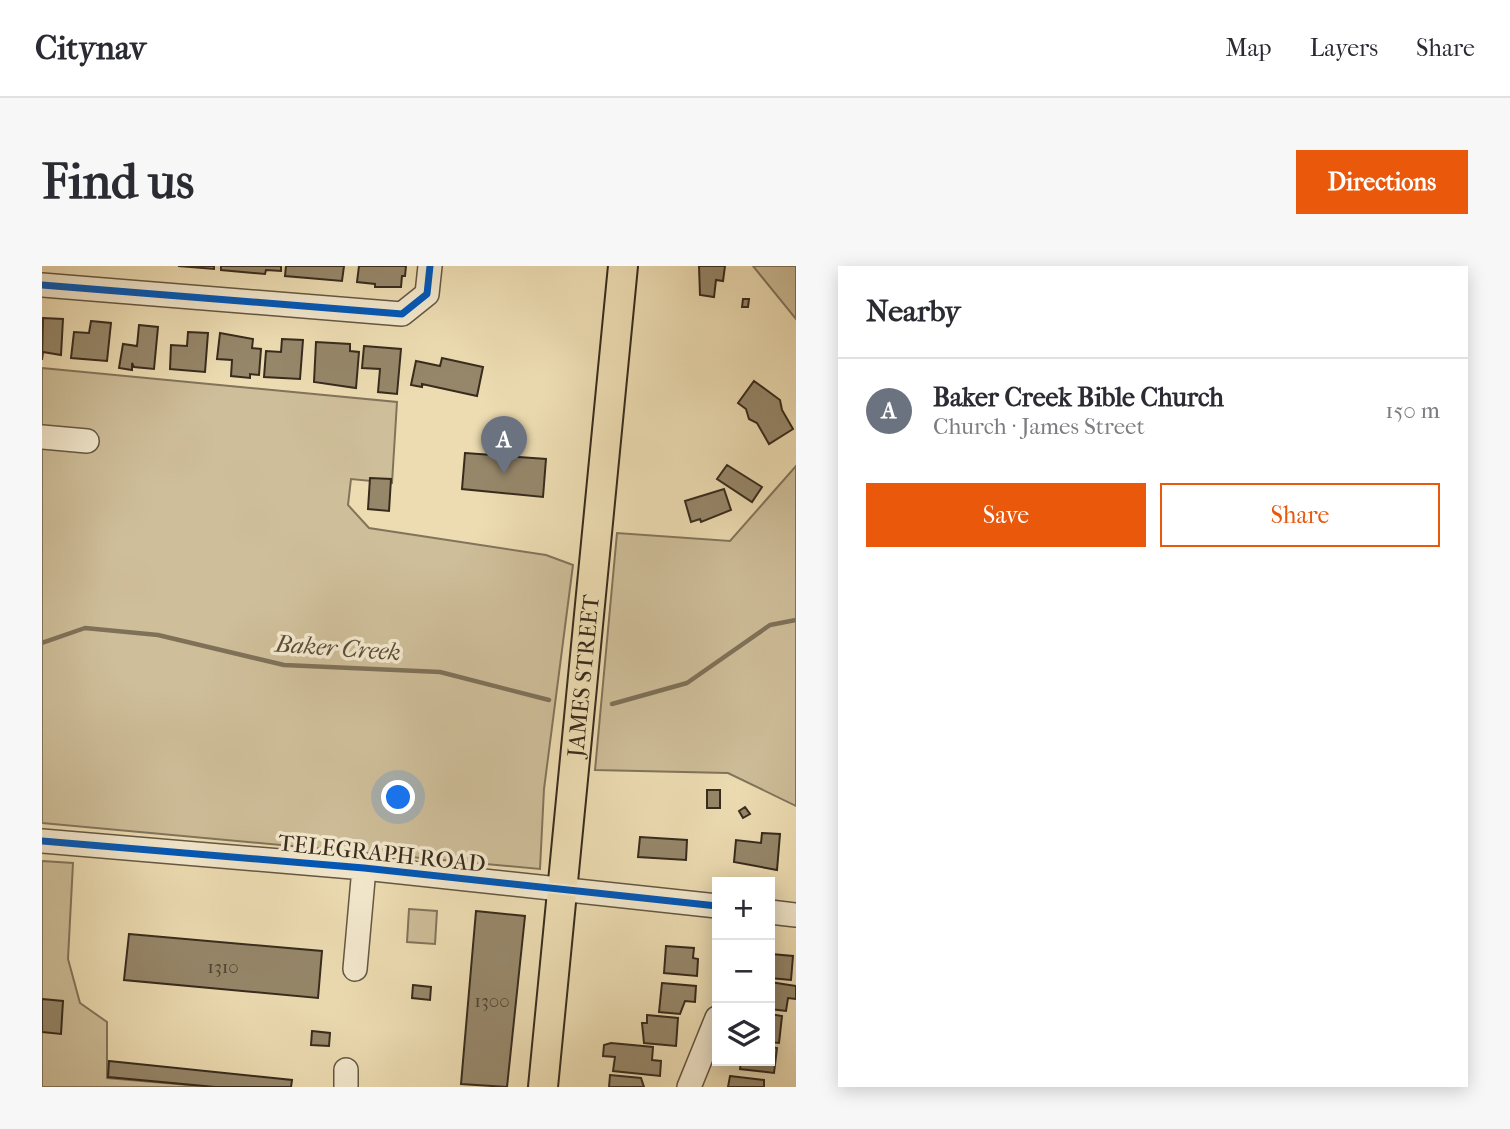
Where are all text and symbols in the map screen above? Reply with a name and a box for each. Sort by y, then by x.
text: Citynav [35,29,146,68]
text: Map [1226,34,1272,62]
text: Layers [1310,34,1378,62]
text: Share [1416,34,1475,62]
button: Directions [1296,150,1468,214]
text: Find us [42,153,194,211]
text: Nearby [866,294,961,329]
text: Baker Creek Bible Church [933,382,1224,413]
text: A [882,397,896,424]
text: 150 m [1385,397,1440,424]
text: Church · James Street [933,413,1145,440]
pin: A [481,416,527,474]
button: Save [866,483,1146,547]
button: Share [1160,483,1440,547]
street label: JAMES STREET [562,593,605,760]
water label: Baker Creek [272,630,402,666]
your location [381,780,415,814]
street label: TELEGRAPH ROAD [277,829,487,878]
map controls [712,877,775,1066]
button: + [712,877,775,940]
button: − [712,940,775,1003]
house number: 1310 [207,956,239,978]
house number: 1300 [474,990,510,1012]
button: layers [712,1003,775,1066]

